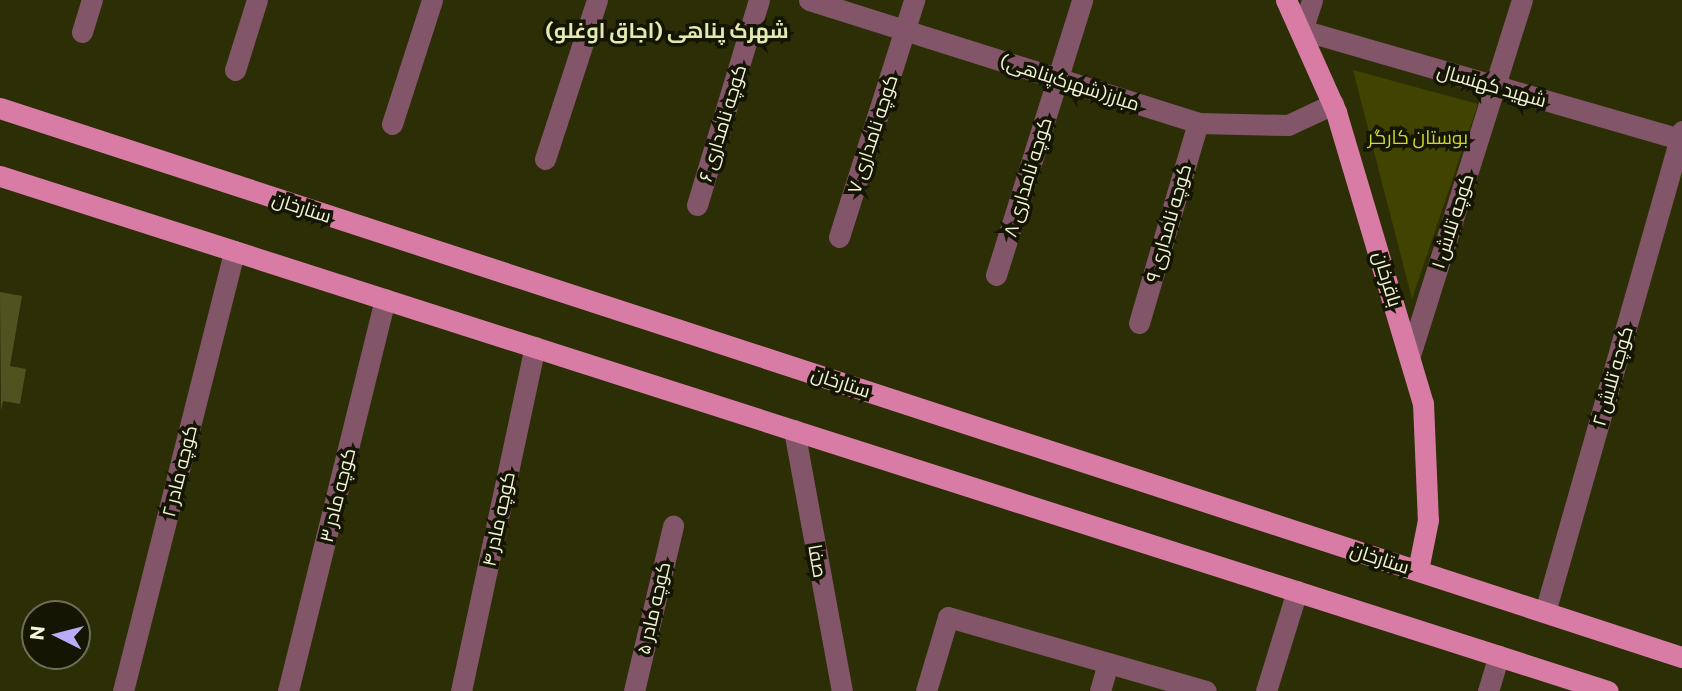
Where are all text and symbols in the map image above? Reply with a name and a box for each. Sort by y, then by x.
district label: شهرک پناهی (اجاق اوغلو) [545,17,789,43]
street label: مبارز(شهرک‌پناهی) [998,49,1142,115]
street label: شهید کهنسال [1435,59,1549,111]
street label: کوچه نامداری ۶ [693,62,751,184]
street label: کوچه نامداری ۷ [842,72,902,196]
street label: کوچه نامداری ۸ [998,115,1056,239]
park label: بوستان کارگر [1368,126,1468,148]
street label: کوچه نامداری ۹ [1140,161,1196,285]
street label: کوچه تلاش ۱ [1426,171,1478,271]
street label: ستارخان [270,187,334,227]
street label: باقرخان [1369,249,1407,309]
street label: کوچه تلاش ۲ [1587,324,1637,428]
street label: ستارخان [809,362,873,402]
street label: کوچه مادر ۲ [157,423,201,519]
street label: کوچه مادر ۳ [314,445,360,545]
street label: کوچه مادر ۴ [477,470,519,568]
street label: ستارخان [1348,538,1412,578]
street label: صفا [804,543,832,579]
street label: کوچه مادر ۵ [631,560,675,656]
north arrow [21,600,91,670]
text: N [24,625,49,641]

